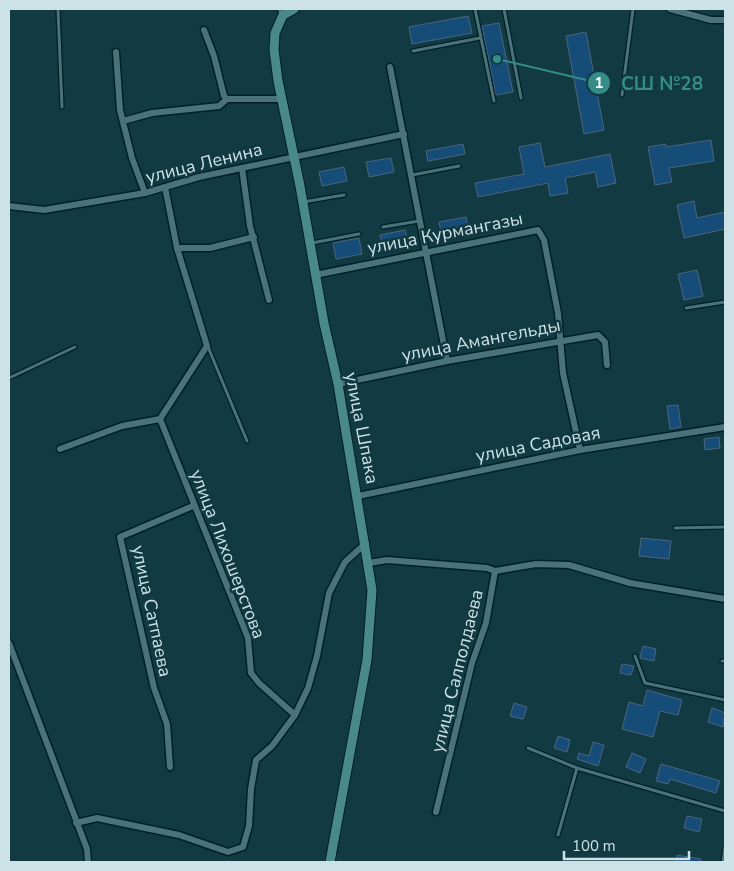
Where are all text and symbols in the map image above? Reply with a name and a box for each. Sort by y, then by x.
callout: СШ №28 [586,66,713,100]
text: СШ №28 [621,71,703,97]
text: 1 [594,73,604,93]
street label: улица Ленина [143,137,265,189]
street label: улица Курмангазы [365,206,525,260]
street label: улица Амангельды [399,313,563,367]
street label: улица Шпака [339,370,385,486]
street label: улица Садовая [474,420,602,468]
street label: улица Лихошерстова [185,466,271,642]
street label: улица Сатпаева [126,543,178,679]
street label: улица Салполдаева [425,587,489,755]
scale bar [564,828,689,860]
text: 100 m [572,836,616,856]

